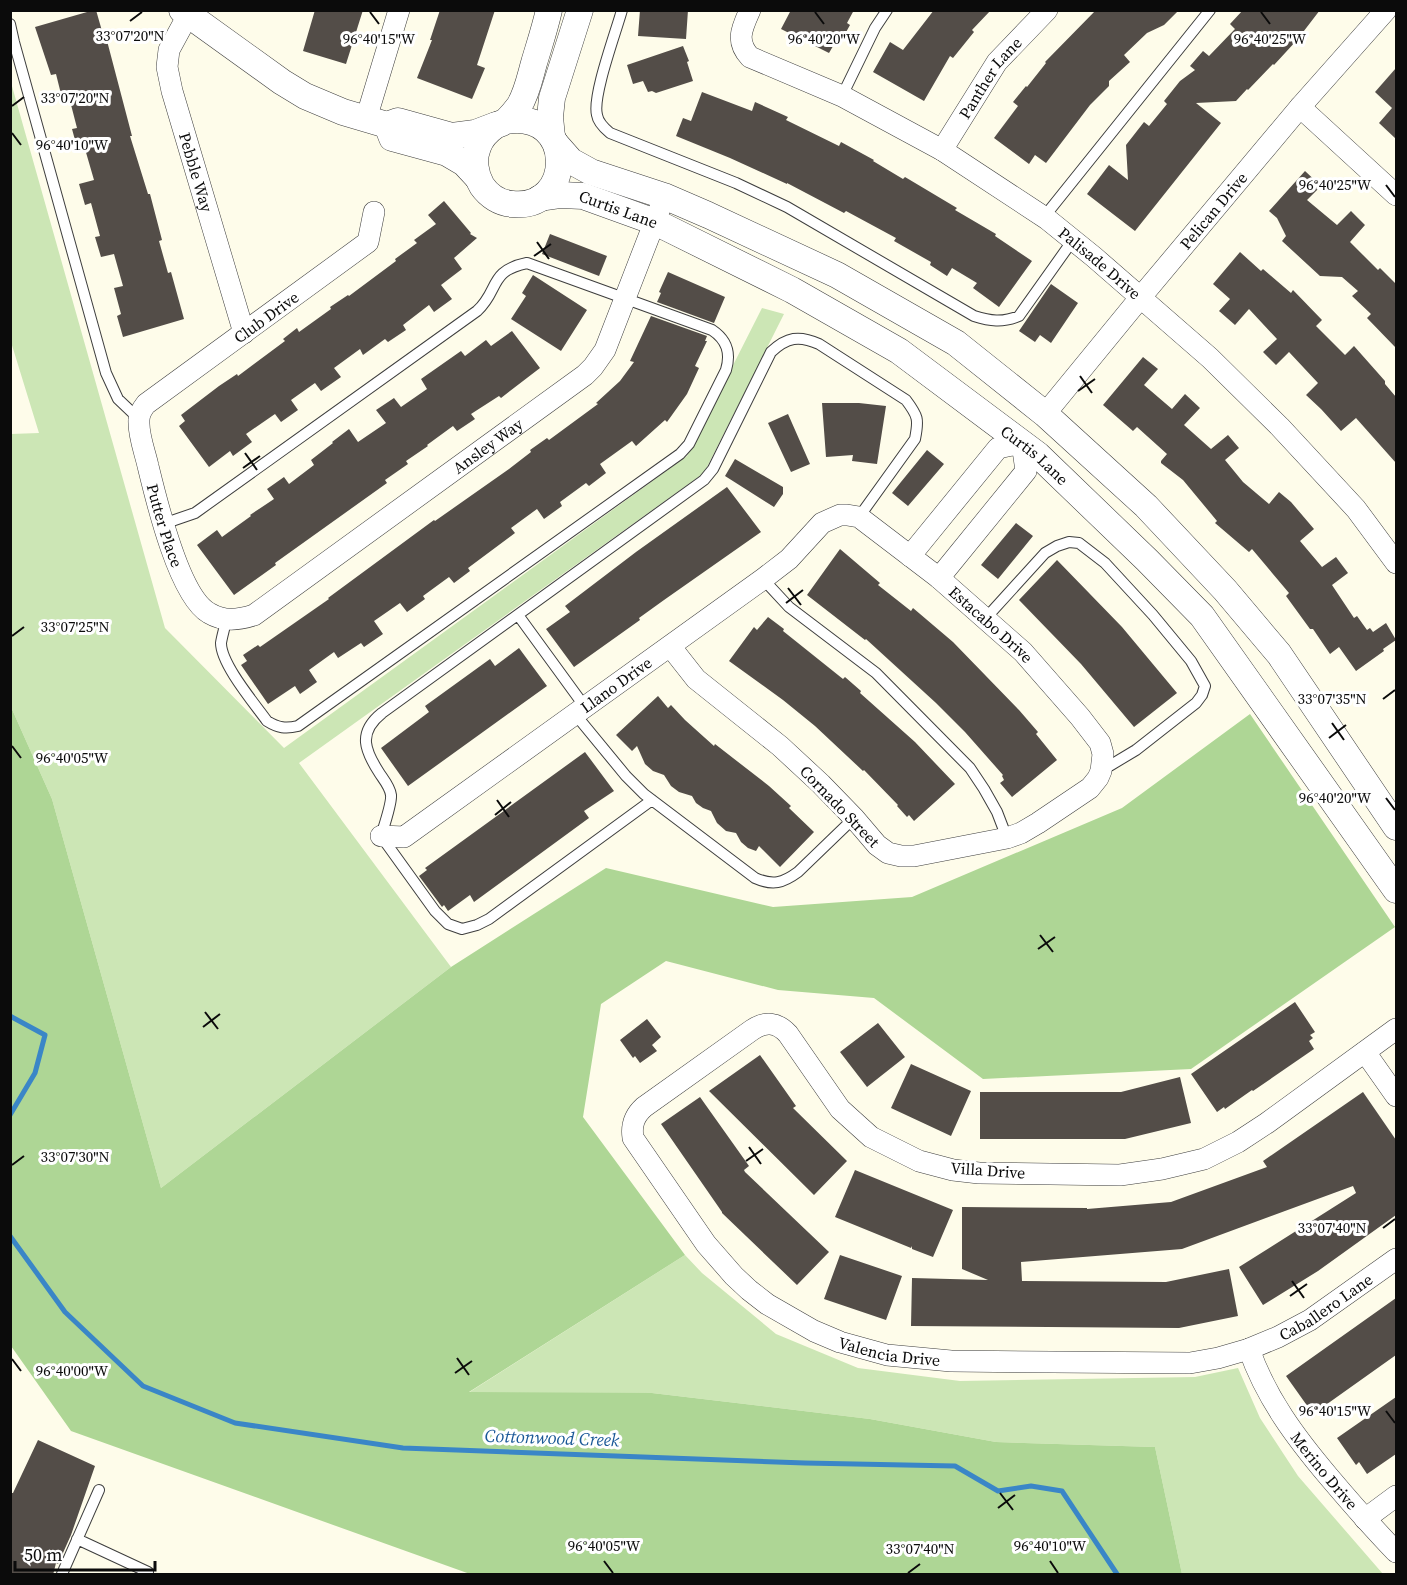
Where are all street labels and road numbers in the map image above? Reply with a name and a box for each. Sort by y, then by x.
street label: Panther Lane [953,32,1027,123]
street label: Pebble Way [174,130,219,215]
street label: Pelican Drive [1174,167,1252,254]
street label: Curtis Lane [576,184,661,233]
street label: Palisade Drive [1054,222,1146,304]
street label: Club Drive [229,286,303,348]
street label: Ansley Way [448,412,528,479]
street label: Curtis Lane [996,420,1074,490]
street label: Putter Place [142,481,188,571]
street label: Estacabo Drive [944,581,1039,668]
street label: Llano Drive [576,652,656,718]
street label: Cornado Street [795,760,885,852]
street label: Villa Drive [950,1156,1026,1184]
street label: Caballero Lane [1275,1268,1377,1346]
street label: Valencia Drive [836,1331,941,1371]
street label: Merino Drive [1286,1427,1363,1514]

